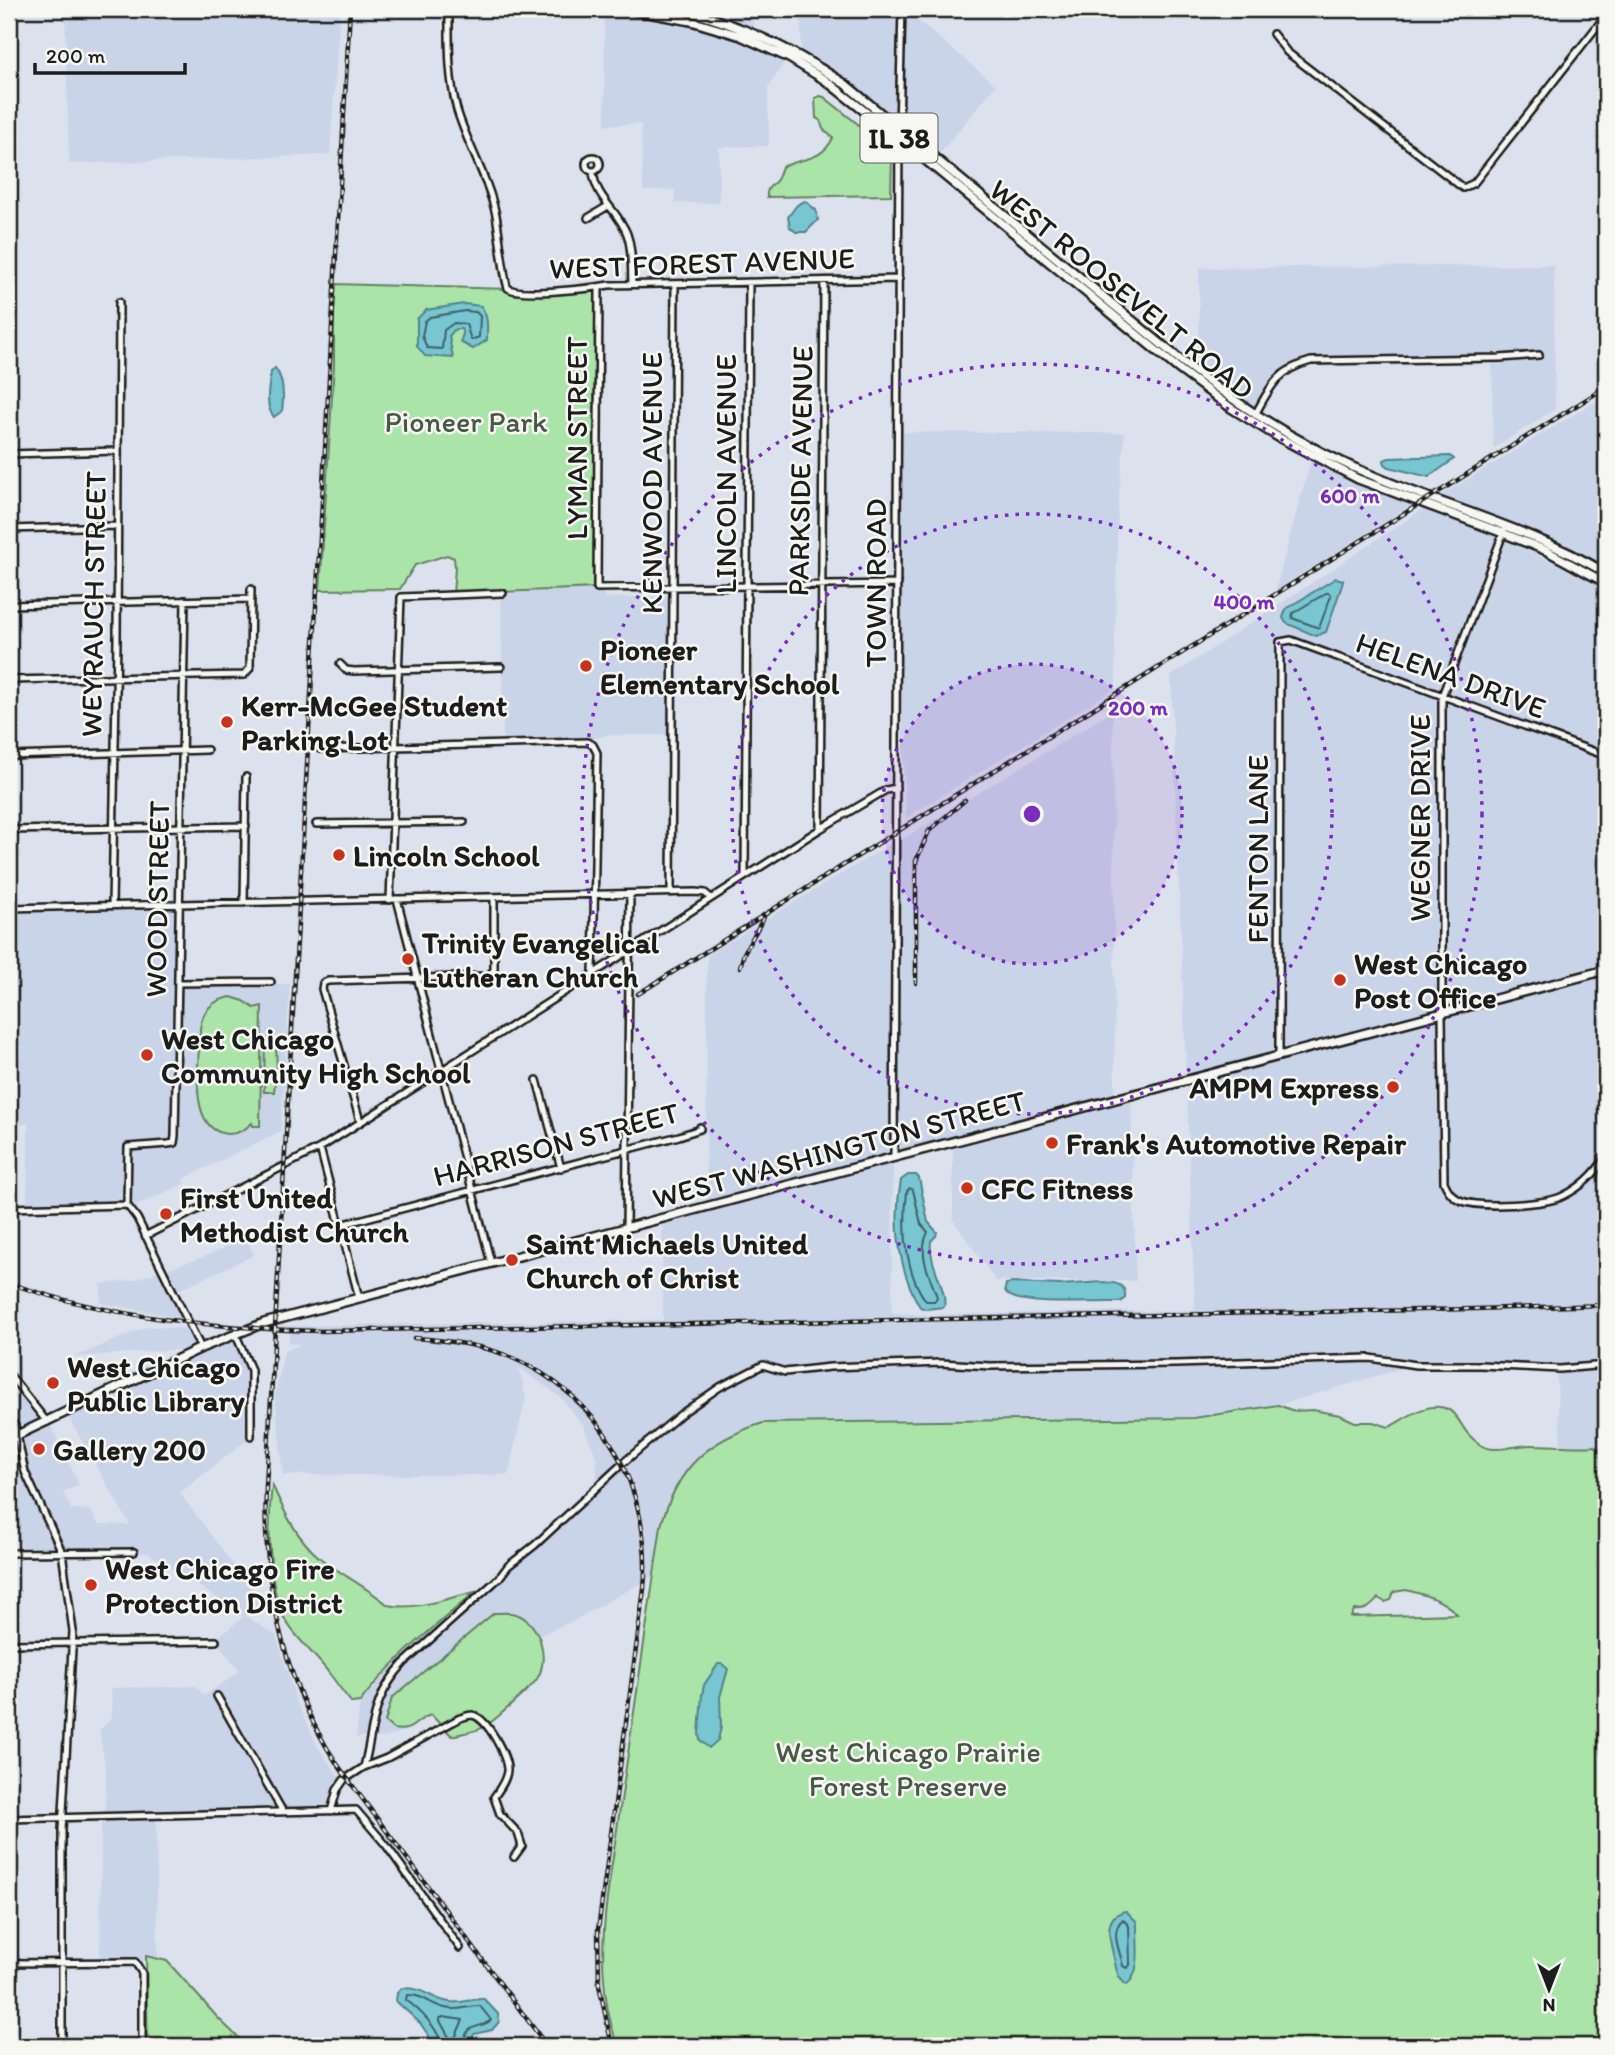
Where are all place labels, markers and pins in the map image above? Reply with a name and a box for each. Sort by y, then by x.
place label: Pioneer Elementary School [600,631,840,702]
marker: Pioneer Elementary School [578,658,594,674]
place label: Kerr-McGee Student Parking Lot [241,687,507,758]
marker: Kerr-McGee Student Parking Lot [219,714,235,730]
centre of rings [1020,802,1044,826]
place label: Lincoln School [353,837,540,874]
marker: Lincoln School [331,847,347,863]
place label: Trinity Evangelical Lutheran Church [421,924,660,995]
place label: West Chicago Post Office [1354,945,1527,1016]
marker: Trinity Evangelical Lutheran Church [400,951,416,967]
marker: West Chicago Post Office [1332,972,1348,988]
place label: West Chicago Community High School [161,1020,471,1091]
marker: West Chicago Community High School [139,1047,155,1063]
place label: AMPM Express [1189,1069,1379,1106]
marker: AMPM Express [1385,1079,1401,1095]
place label: Frank's Automotive Repair [1066,1125,1407,1162]
marker: Frank's Automotive Repair [1044,1135,1060,1151]
place label: CFC Fitness [981,1170,1133,1207]
place label: First United Methodist Church [180,1179,409,1250]
marker: CFC Fitness [959,1180,975,1196]
marker: First United Methodist Church [158,1206,174,1222]
place label: Saint Michaels United Church of Christ [526,1225,809,1296]
marker: Saint Michaels United Church of Christ [504,1252,520,1268]
place label: West Chicago Public Library [67,1348,246,1419]
marker: West Chicago Public Library [45,1375,61,1391]
place label: Gallery 200 [53,1431,206,1468]
marker: Gallery 200 [31,1441,47,1457]
place label: West Chicago Fire Protection District [105,1550,343,1621]
marker: West Chicago Fire Protection District [83,1577,99,1593]

